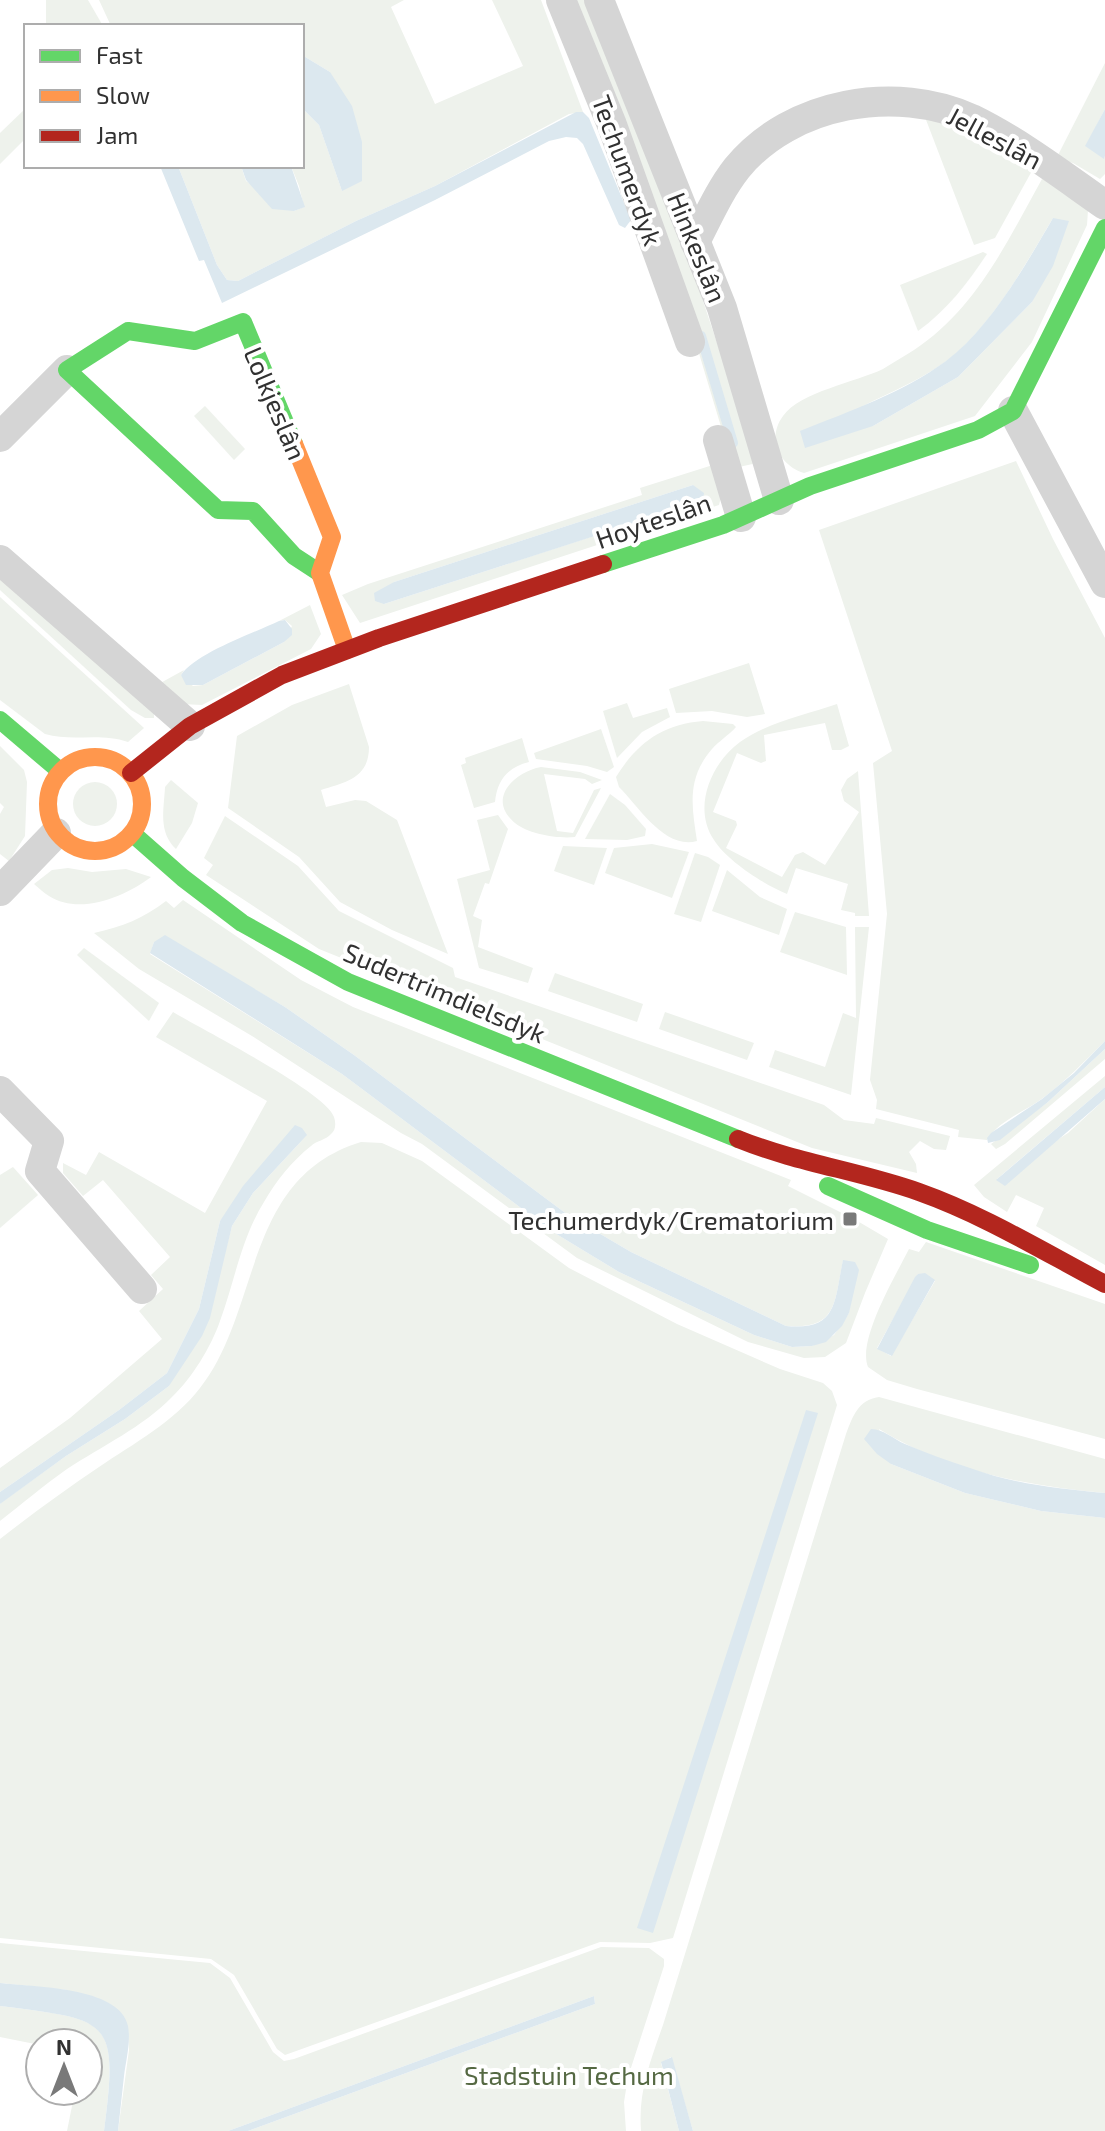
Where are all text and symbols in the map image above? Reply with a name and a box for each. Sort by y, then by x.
legend [24,24,304,168]
text: Fast [96,40,143,69]
text: Slow [96,80,150,109]
street label: Techumerdyk [586,91,670,249]
street label: Jelleslân [942,99,1048,175]
text: Jam [96,120,138,149]
street label: Hinkeslân [662,187,734,307]
street label: Lolkjeslân [238,342,314,464]
street label: Hoyteslân [591,486,715,554]
street label: Sudertrimdielsdyk [339,935,551,1049]
place label: Techumerdyk/Crematorium [508,1204,834,1235]
marker: Techumerdyk/Crematorium [841,1210,859,1228]
north arrow [24,2027,104,2107]
text: N [56,2033,72,2059]
park label: Stadstuin Techum [464,2059,674,2090]

